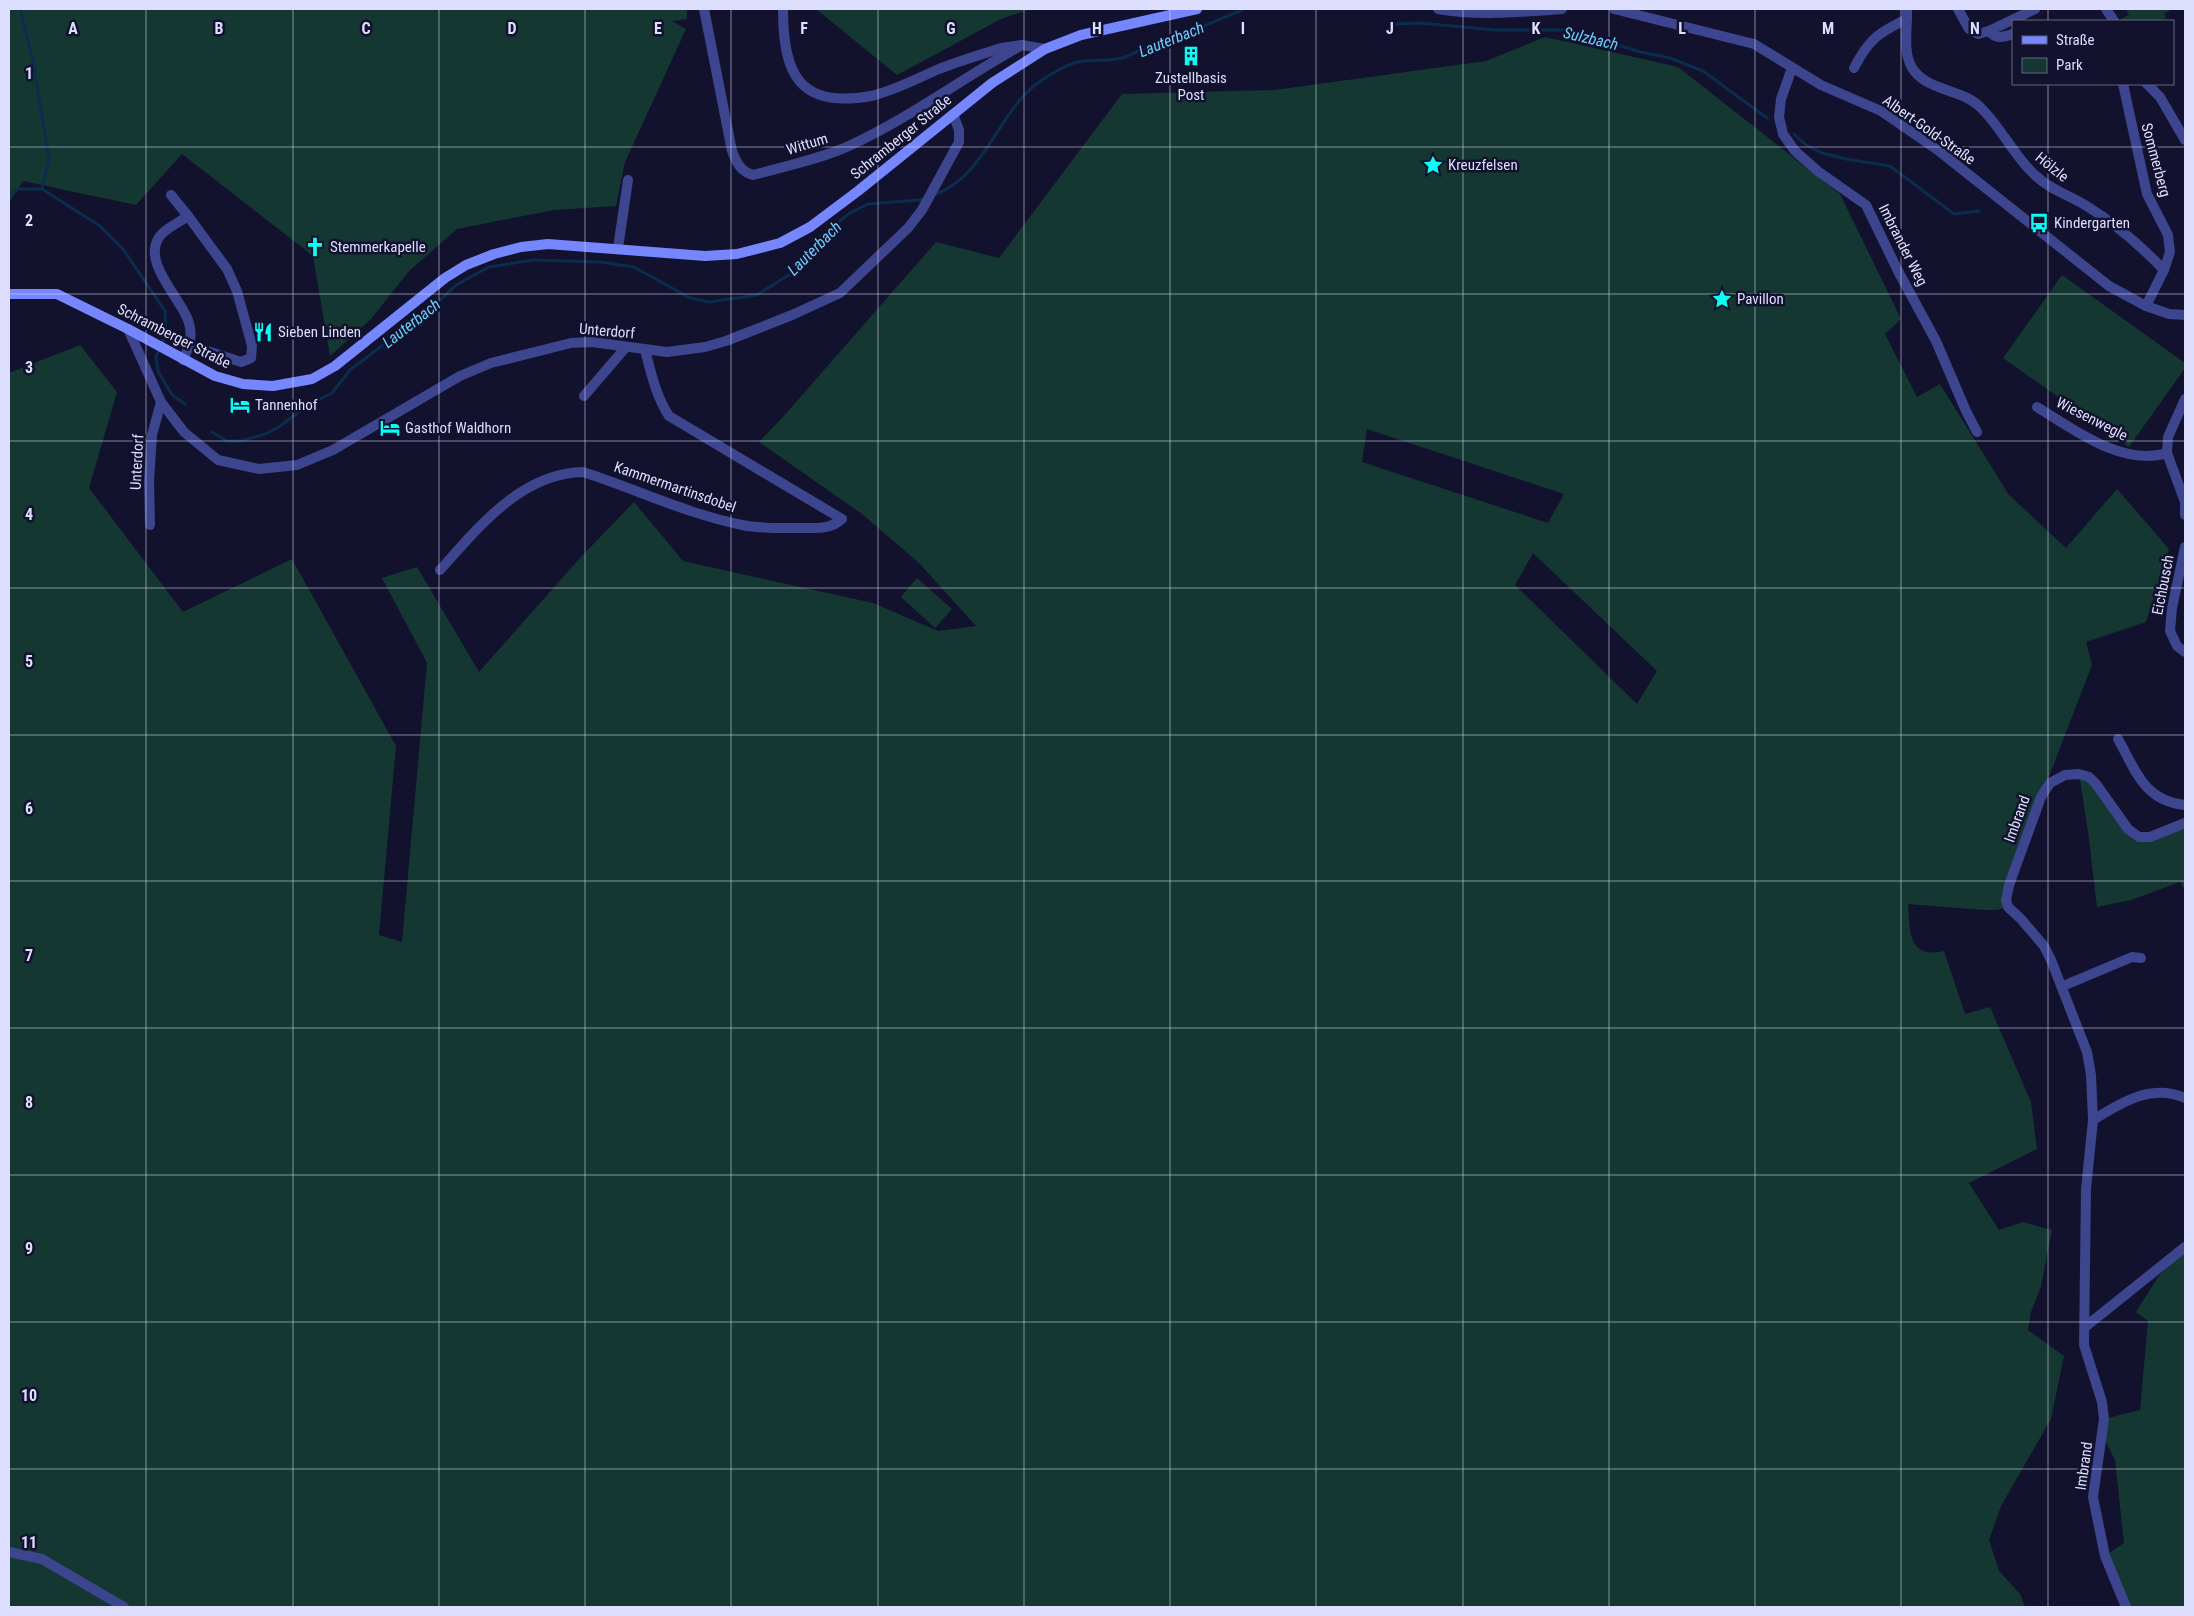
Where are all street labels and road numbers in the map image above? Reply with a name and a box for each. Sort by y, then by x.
street label: Schramberger Straße [847,91,955,183]
street label: Albert-Gold-Straße [1879,91,1979,169]
street label: Sommerberg [2138,121,2174,199]
street label: Wittum [784,129,830,159]
street label: Hölzle [2032,148,2072,186]
street label: Imbrander Weg [1875,201,1931,289]
street label: Schramberger Straße [114,300,234,372]
street label: Unterdorf [578,320,636,342]
street label: Wiesenwegle [2053,393,2131,445]
street label: Unterdorf [127,433,147,490]
street label: Kammermartinsdobel [612,458,738,516]
street label: Eichbusch [2148,553,2178,617]
street label: Imbrand [2000,793,2034,845]
street label: Imbrand [2072,1441,2096,1491]

